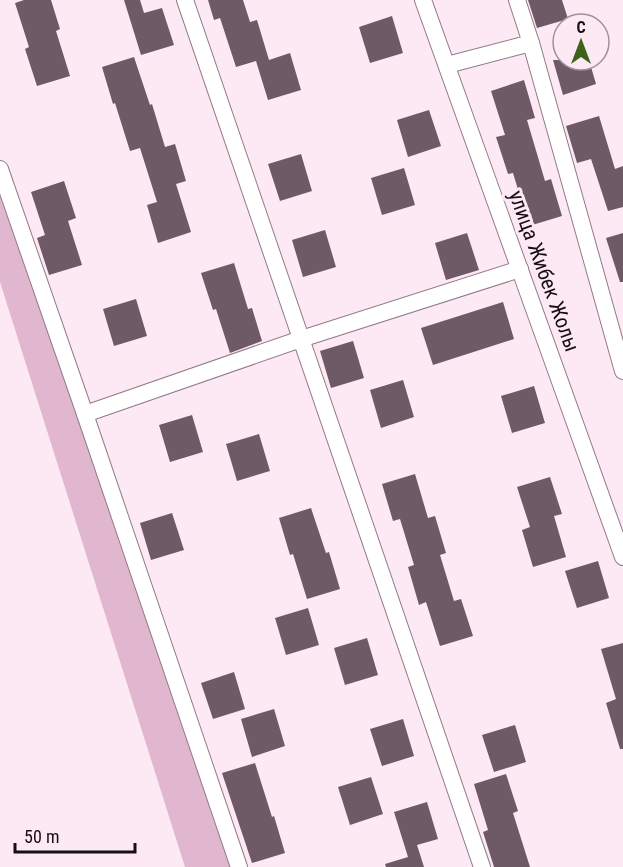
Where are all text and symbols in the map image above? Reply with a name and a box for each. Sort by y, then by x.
north arrow [551,12,611,72]
text: С [576,18,586,37]
street label: улица Жибек Жолы [504,187,584,355]
scale bar [15,816,135,854]
text: 50 m [24,826,59,847]

